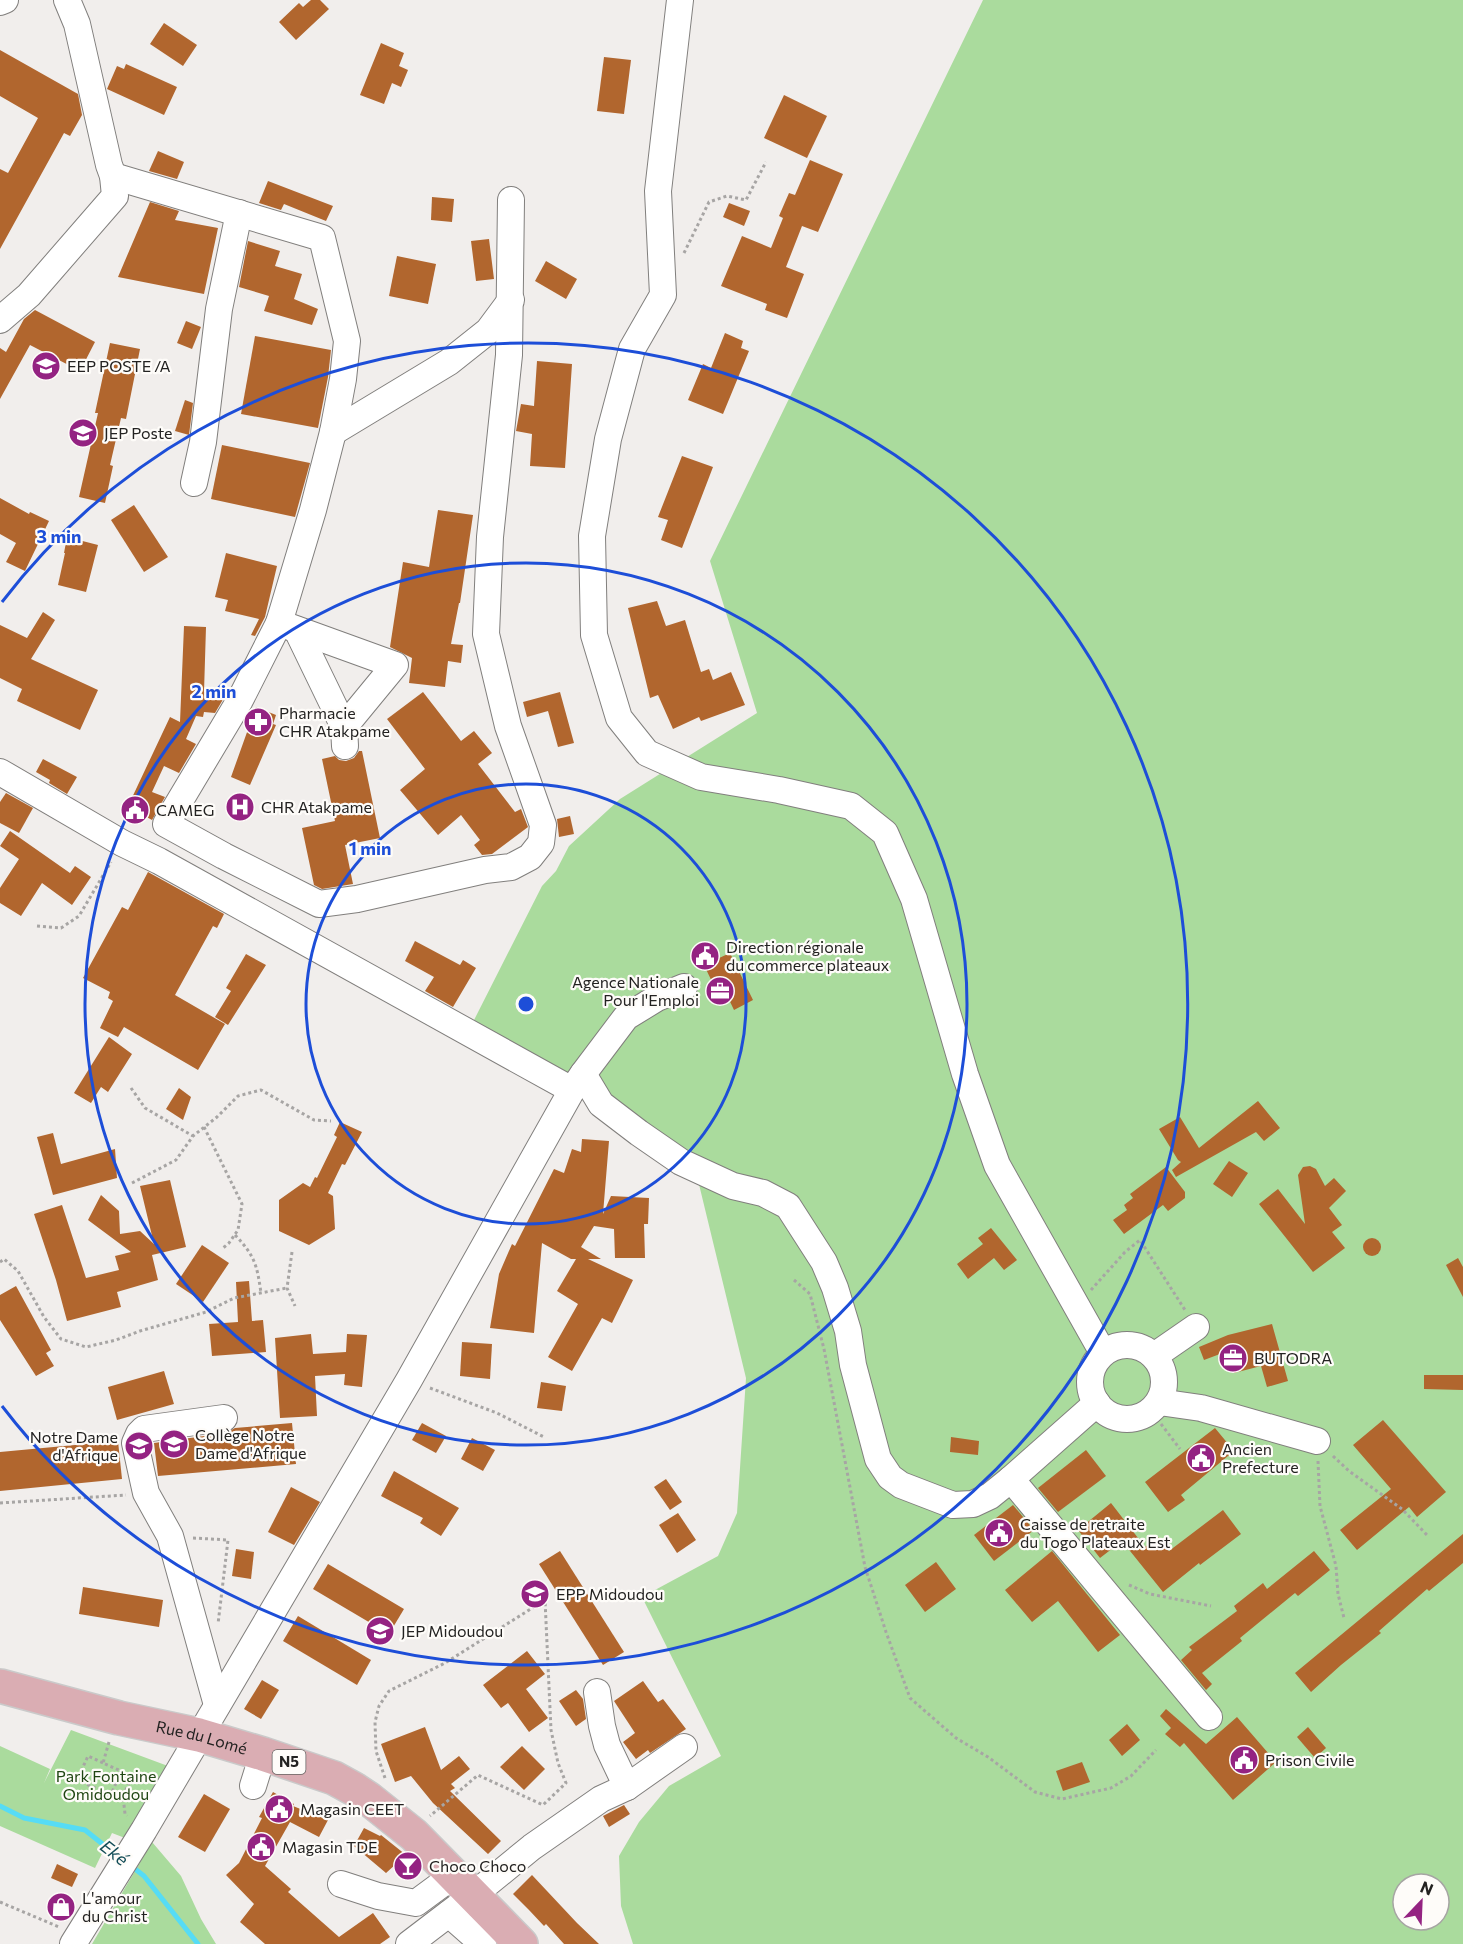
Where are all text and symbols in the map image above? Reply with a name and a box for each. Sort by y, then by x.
school or university icon: EEP POSTE /A [30,350,62,382]
place label: EEP POSTE /A [67,356,171,375]
school or university icon: JEP Poste [67,417,99,449]
place label: JEP Poste [104,423,173,442]
text: 3 min [36,525,82,547]
text: 2 min [192,680,236,702]
place label: Pharmacie CHR Atakpame [279,703,390,740]
pharmacy icon: Pharmacie CHR Atakpame [242,706,274,738]
hospital icon: CHR Atakpame [224,791,256,823]
public building icon: CAMEG [119,794,151,826]
place label: CHR Atakpame [261,797,372,816]
place label: CAMEG [156,800,215,819]
text: 1 min [349,837,391,859]
place label: Direction régionale du commerce plateaux [726,937,890,974]
public building icon: Direction régionale du commerce plateaux [689,940,721,972]
place label: Agence Nationale Pour l'Emploi [572,972,699,1009]
office icon: Agence Nationale Pour l'Emploi [704,975,736,1007]
centre of rings [516,994,536,1014]
office icon: BUTODRA [1217,1342,1249,1374]
place label: BUTODRA [1254,1348,1332,1367]
place label: Collège Notre Dame d'Afrique [195,1425,306,1462]
place label: Notre Dame d'Afrique [30,1427,118,1464]
school or university icon: Collège Notre Dame d'Afrique [158,1428,190,1460]
school or university icon: Notre Dame d'Afrique [123,1430,155,1462]
place label: Ancien Prefecture [1222,1439,1299,1476]
public building icon: Ancien Prefecture [1185,1442,1217,1474]
place label: Caisse de retraite du Togo Plateaux Est [1020,1514,1171,1551]
public building icon: Caisse de retraite du Togo Plateaux Est [983,1517,1015,1549]
school or university icon: EPP Midoudou [519,1578,551,1610]
place label: EPP Midoudou [556,1584,664,1603]
school or university icon: JEP Midoudou [364,1615,396,1647]
place label: JEP Midoudou [401,1621,503,1640]
street label: Rue du Lomé [154,1716,250,1758]
public building icon: Prison Civile [1228,1744,1260,1776]
road number: N5 [272,1750,306,1774]
place label: Prison Civile [1265,1750,1355,1769]
park label: Park Fontaine Omidoudou [56,1766,156,1803]
public building icon: Magasin CEET [263,1793,295,1825]
place label: Magasin CEET [300,1799,404,1818]
public building icon: Magasin TDE [245,1831,277,1863]
water label: Eké [96,1834,133,1870]
place label: Magasin TDE [282,1837,378,1856]
bar icon: Choco Choco [392,1850,424,1882]
place label: Choco Choco [429,1856,526,1875]
north arrow [1391,1872,1451,1932]
text: N [1418,1877,1436,1899]
place label: L'amour du Christ [82,1888,148,1925]
shop icon: L'amour du Christ [45,1891,77,1923]

